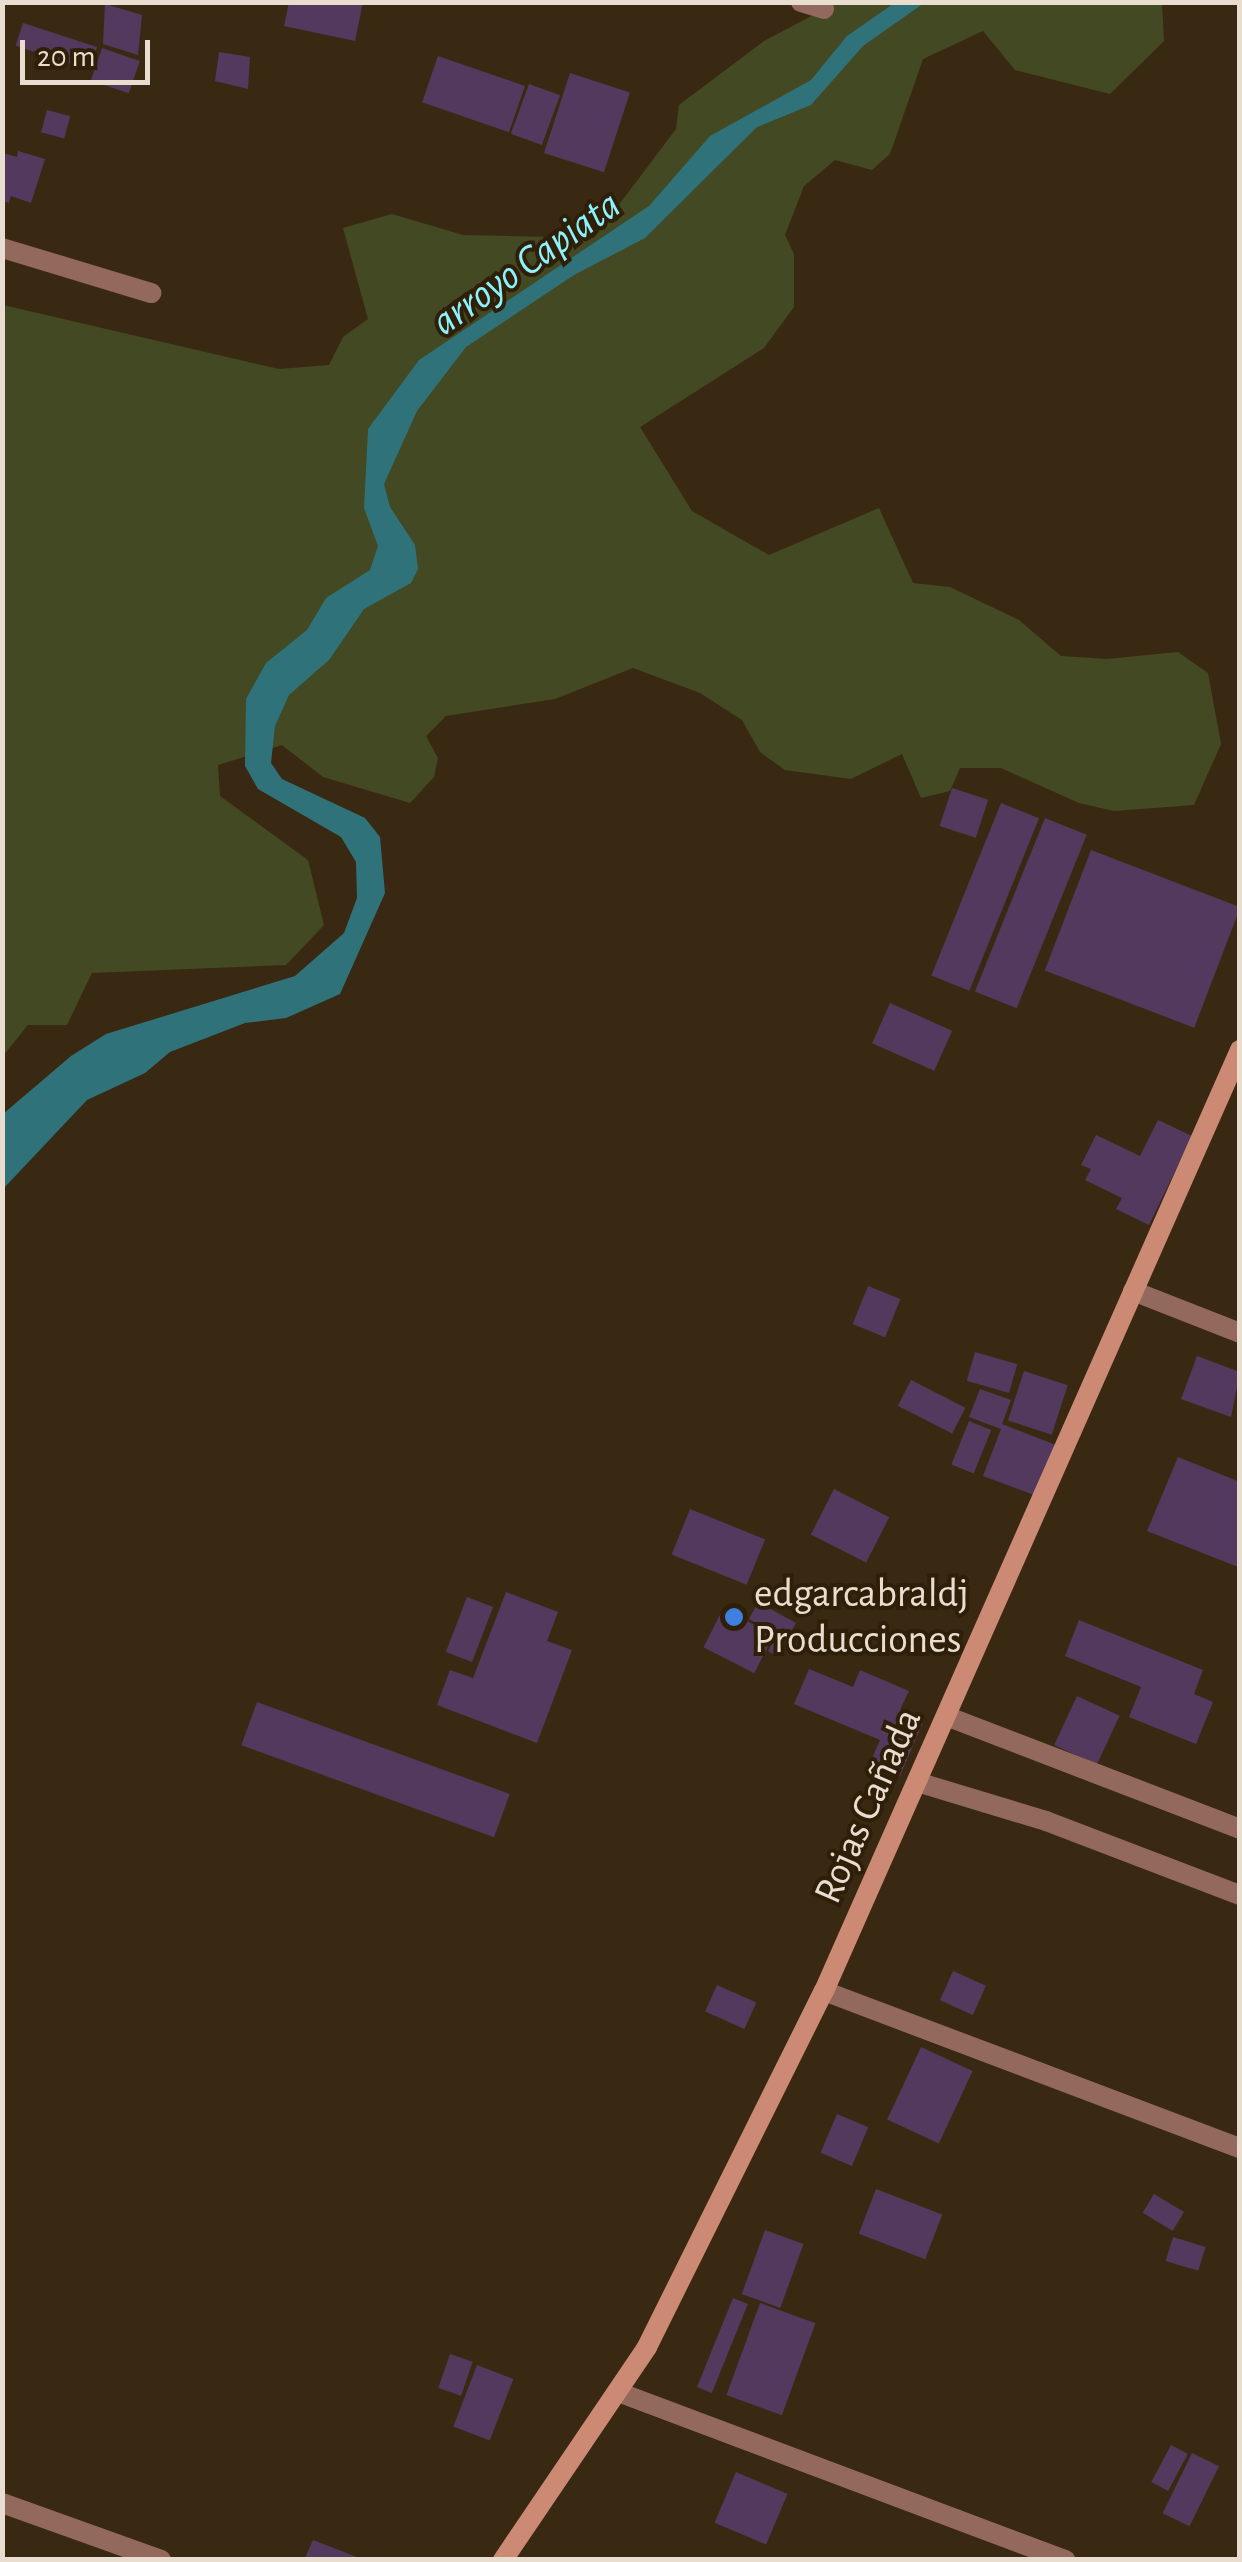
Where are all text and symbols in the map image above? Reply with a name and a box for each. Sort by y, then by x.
scale bar [25,20,155,82]
text: 20 m [37,42,95,72]
water label: arroyo Capiata [422,180,630,346]
place label: edgarcabraldj Producciones [754,1570,969,1664]
marker: edgarcabraldj Producciones [723,1606,745,1628]
street label: Rojas Cañada [804,1701,932,1911]

